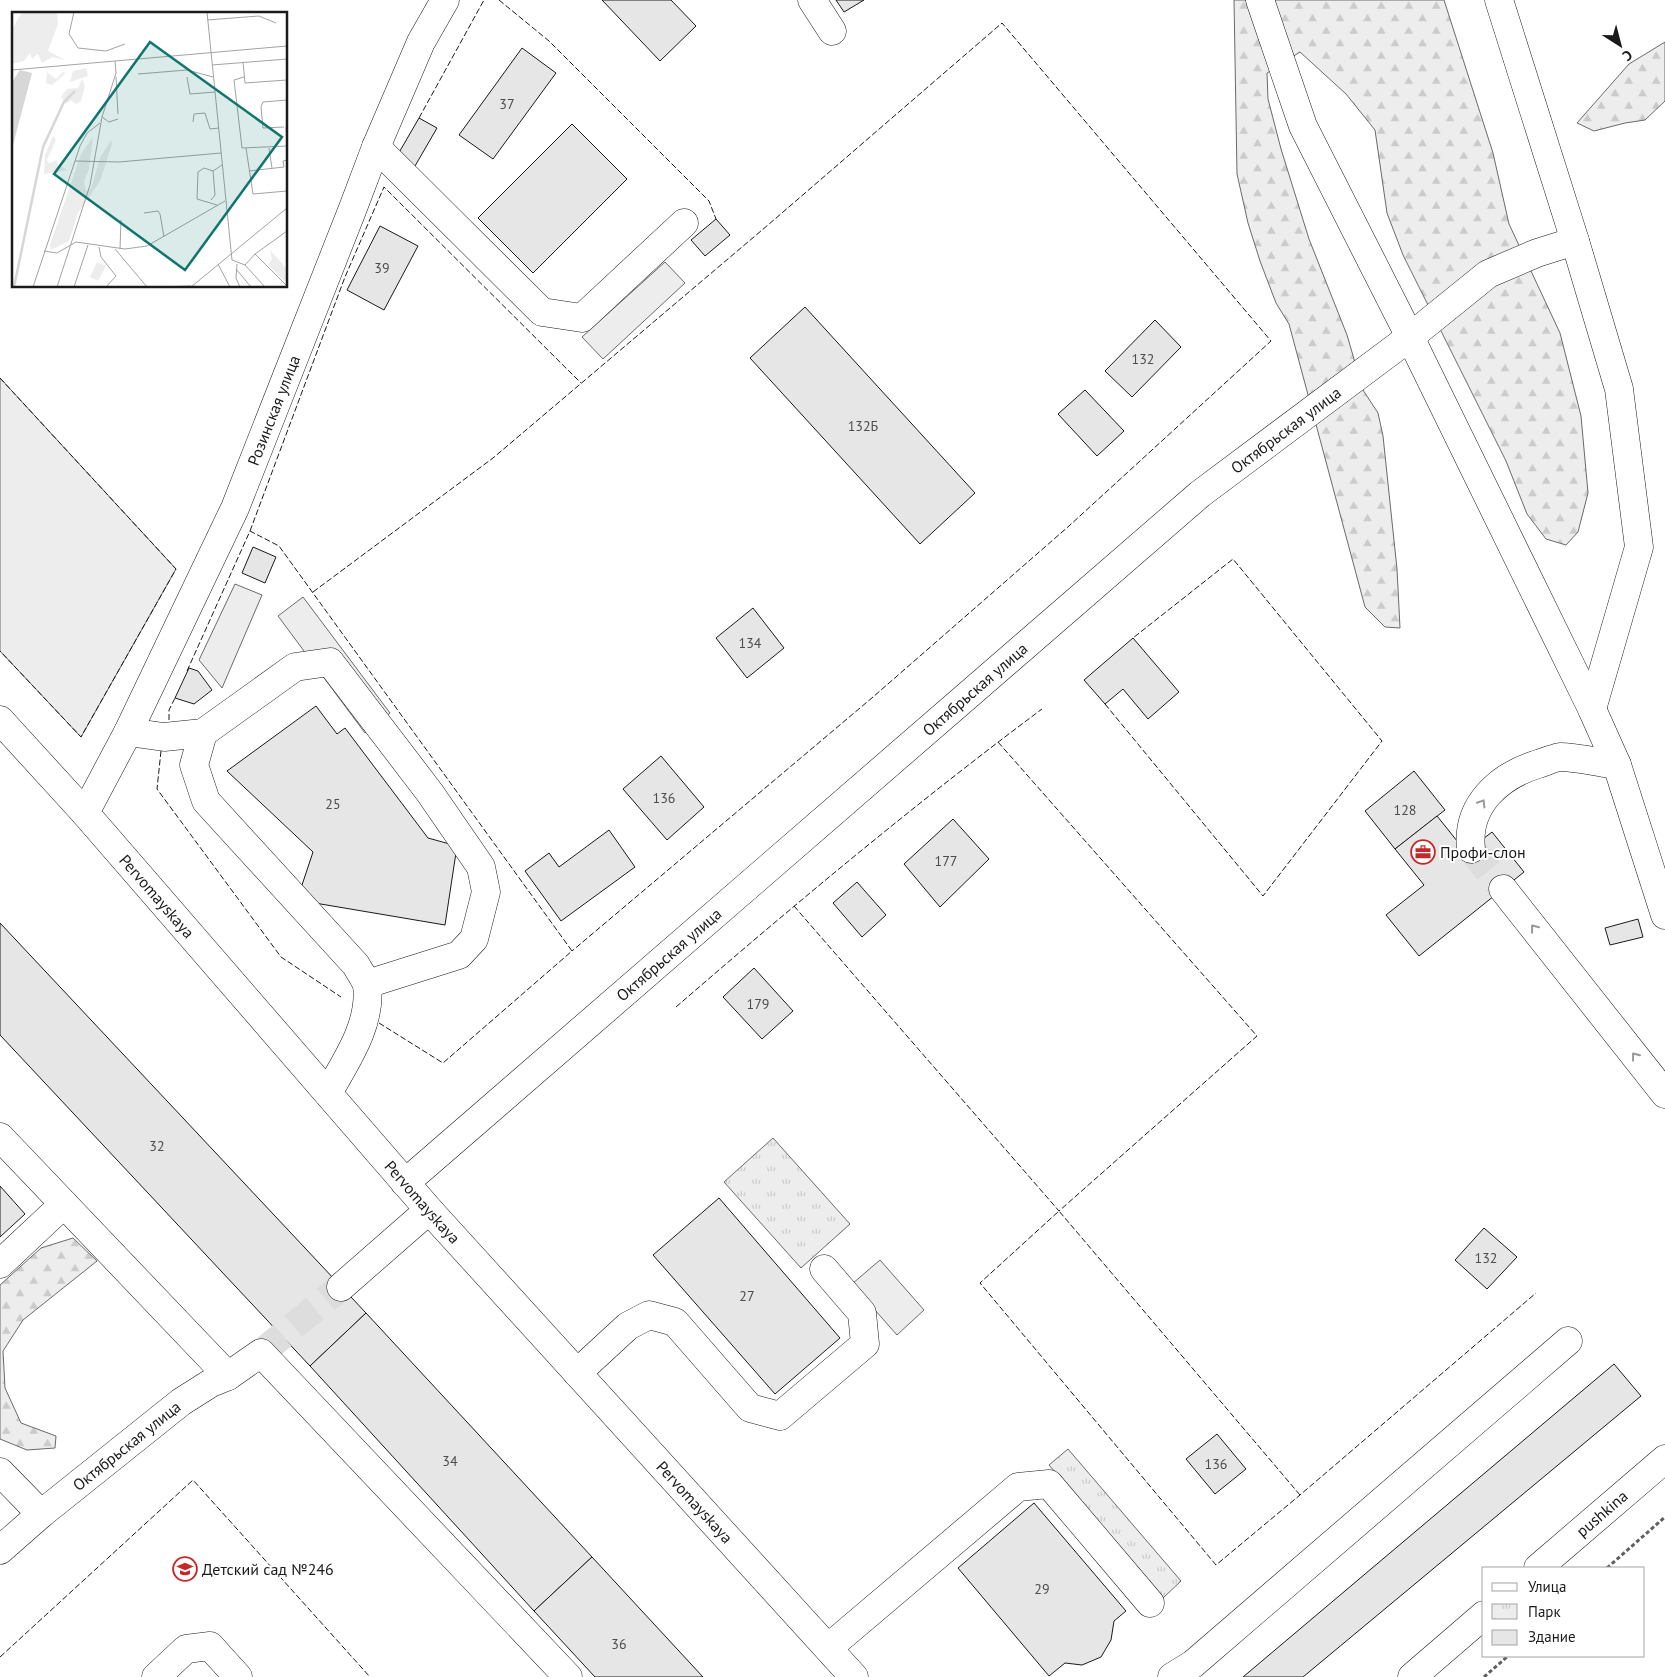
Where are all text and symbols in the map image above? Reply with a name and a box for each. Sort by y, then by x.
inset map [12,12,288,288]
north arrow [1595,20,1645,70]
text: С [1619,46,1636,65]
house number: 37 [499,95,515,113]
house number: 39 [374,259,390,277]
house number: 132 [1132,350,1154,368]
street label: Розинская улица [243,352,304,468]
street label: Октябрьская улица [1227,382,1345,478]
house number: 132Б [848,417,879,435]
house number: 134 [739,634,762,652]
street label: Октябрьская улица [918,638,1031,740]
house number: 136 [653,789,675,807]
house number: 25 [325,795,341,813]
one-way arrow [1475,799,1485,808]
house number: 128 [1394,801,1416,819]
office icon: Профи-слон [1410,839,1436,865]
place label: Профи-слон [1440,842,1526,862]
street label: Pervomayskaya [115,850,199,942]
house number: 177 [935,852,957,870]
street label: Октябрьская улица [612,903,725,1005]
one-way arrow [1531,925,1539,934]
house number: 179 [747,995,769,1013]
one-way arrow [1631,1052,1640,1061]
house number: 32 [149,1137,165,1155]
street label: Pervomayskaya [381,1156,465,1248]
house number: 132 [1475,1249,1497,1267]
house number: 27 [739,1287,755,1305]
street label: Октябрьская улица [68,1396,184,1495]
house number: 34 [442,1452,458,1470]
house number: 136 [1205,1455,1227,1473]
street label: Pervomayskaya [652,1457,737,1547]
street label: pushkina [1572,1486,1632,1541]
school or university icon: Детский сад №246 [172,1556,198,1582]
place label: Детский сад №246 [202,1559,334,1579]
legend [1482,1567,1645,1657]
text: Улица [1528,1577,1566,1596]
house number: 29 [1034,1580,1050,1598]
text: Парк [1528,1602,1561,1621]
text: Здание [1528,1627,1576,1646]
house number: 36 [611,1635,627,1653]

